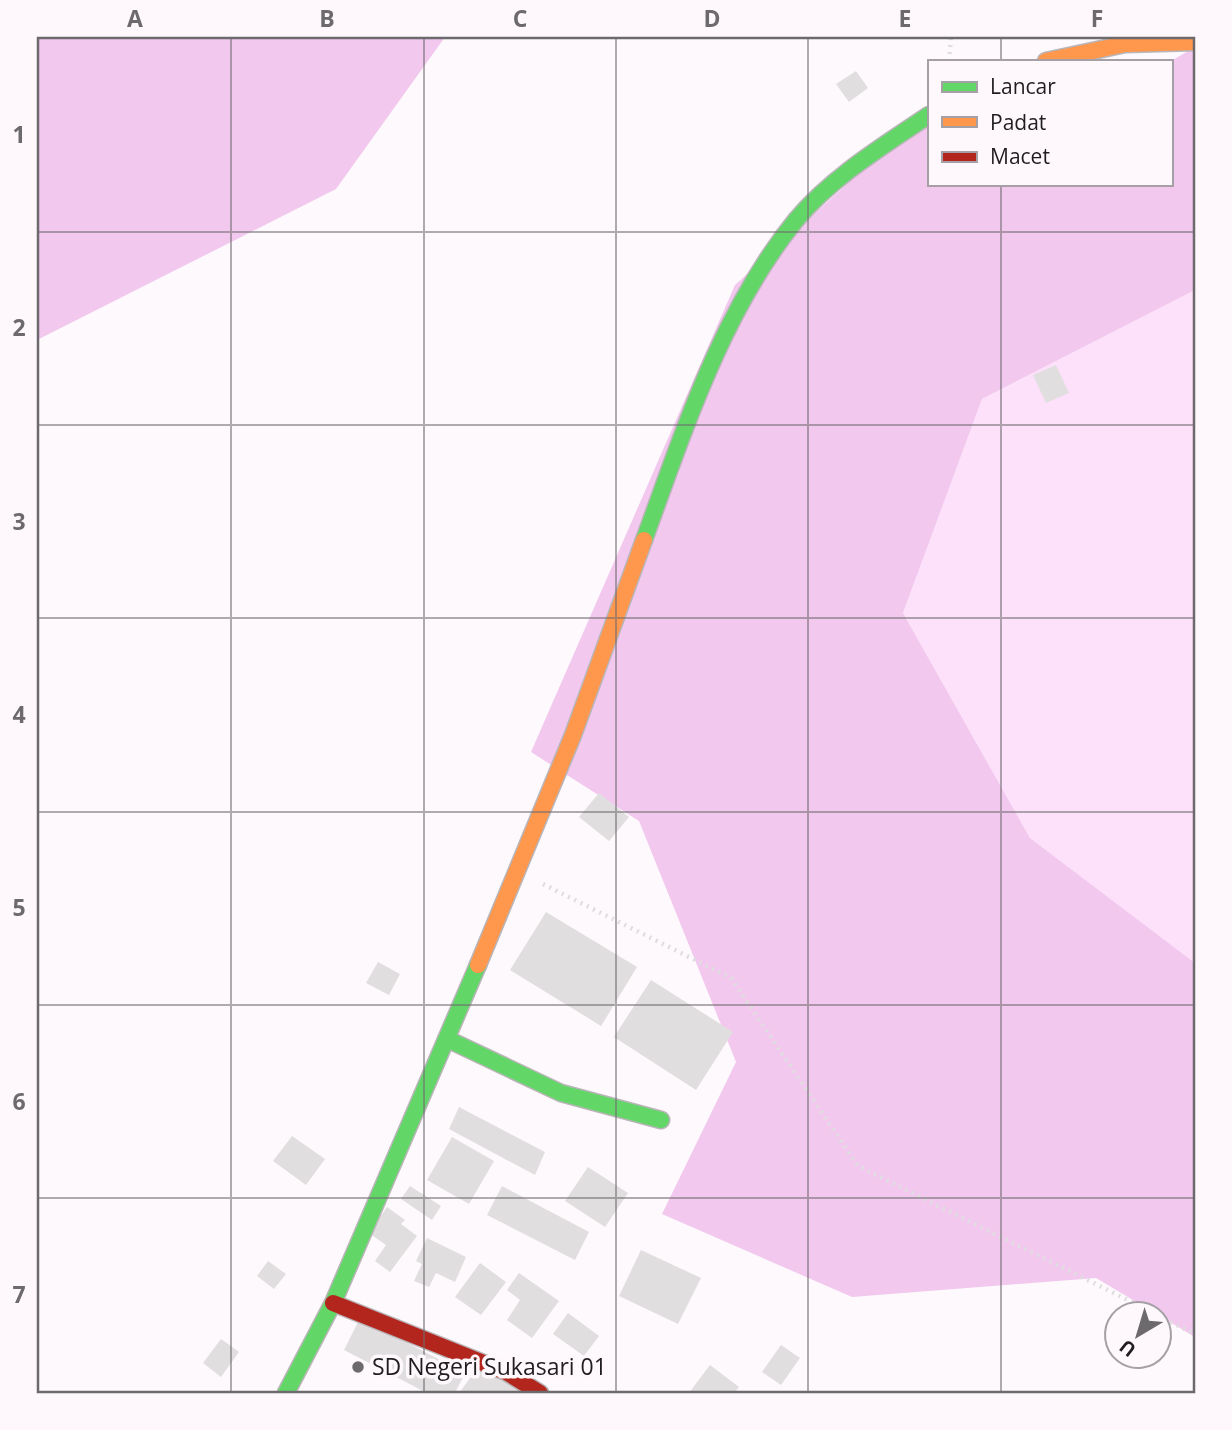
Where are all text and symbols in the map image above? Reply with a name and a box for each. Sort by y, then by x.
text: A [127,2,143,34]
text: B [319,2,335,34]
text: C [513,2,527,34]
text: D [703,2,721,34]
text: E [899,2,911,34]
text: F [1091,2,1103,34]
legend [928,60,1172,186]
text: Lancar [990,72,1056,100]
text: Padat [990,108,1046,136]
text: 1 [12,118,26,150]
text: Macet [990,142,1050,170]
text: 2 [12,311,26,343]
text: 3 [12,505,26,537]
text: 4 [12,698,26,730]
text: 5 [12,891,26,923]
text: 6 [12,1085,26,1117]
text: 7 [12,1278,26,1310]
north arrow [1102,1300,1172,1370]
text: U [1114,1334,1141,1363]
place label: SD Negeri Sukasari 01 [372,1350,607,1382]
marker: SD Negeri Sukasari 01 [350,1359,366,1375]

